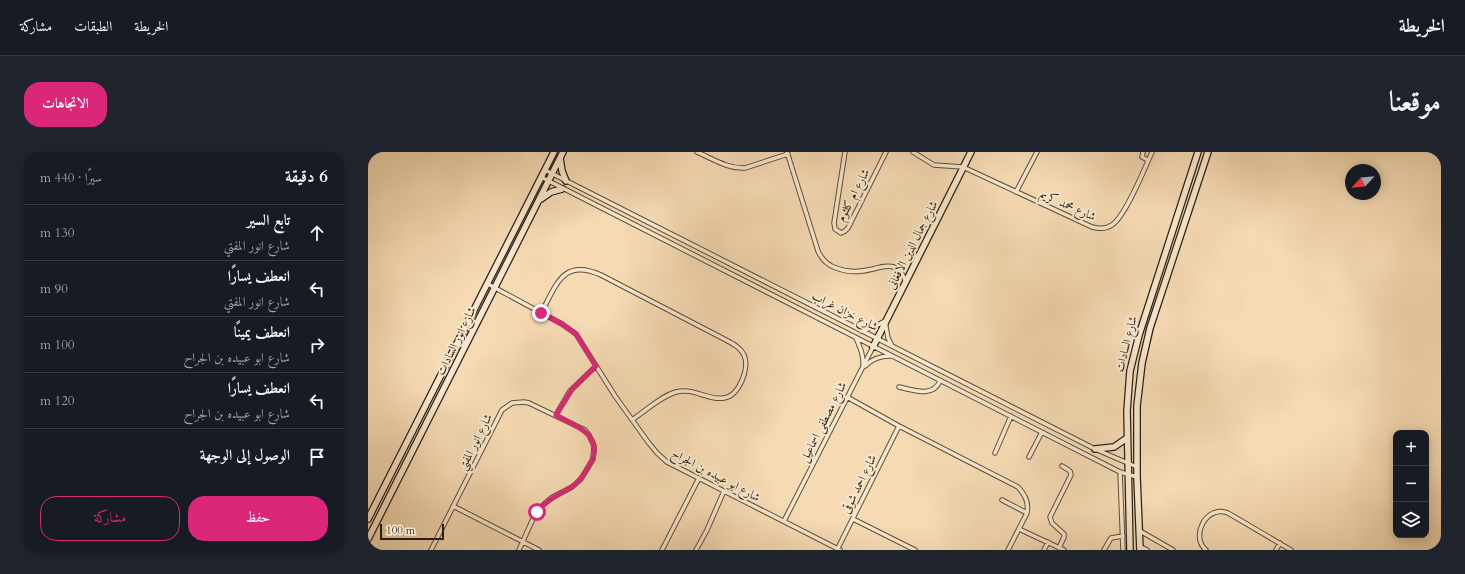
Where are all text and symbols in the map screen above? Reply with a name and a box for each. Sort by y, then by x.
text: الخريطة [1399,13,1445,39]
text: مشاركة [20,17,52,36]
text: الطبقات [74,17,112,36]
text: الخريطة [134,17,168,36]
button: الاتجاهات [24,82,107,127]
text: موقعنا [1389,83,1441,121]
north arrow [1345,164,1381,200]
text: 6 دقيقة [285,165,328,188]
street label: شارع ام كلثوم [833,166,876,225]
text: سيرًا · 440 m [40,169,102,187]
street label: شارع محمد كريم [1036,186,1099,227]
street label: شارع جمال الدين الافغانى [883,198,944,294]
text: تابع السير [247,210,290,230]
icon: ahead [306,222,328,244]
text: 130 m [40,224,74,242]
text: شارع انور المفتي [224,237,290,255]
text: انعطف يسارًا [228,266,290,286]
icon: left [306,278,328,300]
text: 90 m [40,280,68,298]
street label: شارع خزان غراب [808,287,881,337]
text: شارع انور المفتي [224,293,290,311]
street label: شارع انور السادات [432,304,482,379]
route end [532,304,550,322]
street label: شارع السادات [1111,314,1144,375]
text: انعطف يمينًا [234,322,290,342]
icon: right [306,334,328,356]
text: 100 m [40,336,74,354]
text: شارع ابو عبيده بن الجراح [184,349,290,367]
text: انعطف يسارًا [228,378,290,398]
street label: شارع مصطفى اسماعيل [796,379,853,466]
icon: left [306,390,328,412]
text: 120 m [40,392,74,410]
text: شارع ابو عبيده بن الجراح [184,405,290,423]
street label: شارع انور المفتي [454,411,500,475]
map controls [1393,430,1429,538]
button: + [1393,430,1429,466]
text: الوصول إلى الوجهة [200,445,290,465]
street label: شارع ابو عبيده بن الجراح [667,445,763,508]
icon: arrive [306,446,328,468]
street label: شارع احمد شوقى [838,452,883,517]
button: − [1393,466,1429,502]
button: مشاركة [40,496,180,541]
button: حفظ [188,496,328,541]
button: layers [1393,502,1429,538]
route start [528,503,546,521]
scale bar [380,522,444,541]
text: 100 m [386,523,415,538]

